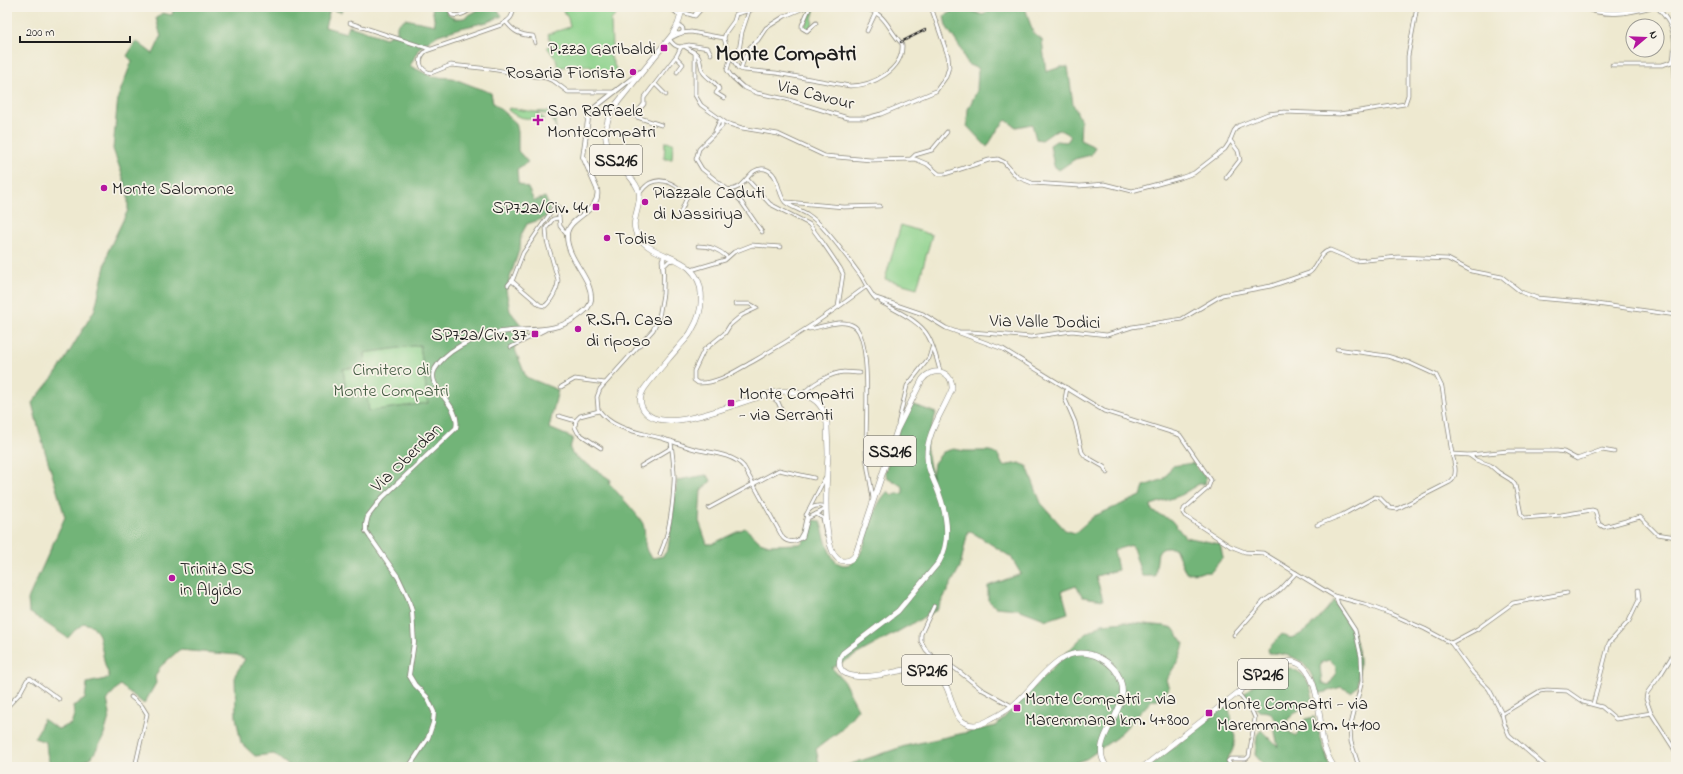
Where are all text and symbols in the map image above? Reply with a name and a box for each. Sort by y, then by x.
scale bar [20,18,130,44]
north arrow [1625,18,1665,58]
text: 200 m [26,24,55,42]
text: N [1645,29,1662,41]
place label: P.zza Garibaldi [548,37,656,63]
district label: Monte Compatri [716,39,857,71]
marker: P.zza Garibaldi [659,43,669,53]
place label: Rosaria Fiorista [506,61,625,87]
marker: Rosaria Fiorista [628,67,638,77]
street label: Via Cavour [773,74,857,118]
place label: San Raffaele Montecompatri [547,99,656,146]
marker: San Raffaele Montecompatri [532,114,544,126]
road number: SS216 [590,145,642,175]
place label: Monte Salomone [112,177,235,203]
place label: Piazzale Caduti di Nassiriya [653,181,765,228]
marker: Monte Salomone [99,183,109,193]
place label: SP72a/Civ. 44 [492,196,589,222]
marker: Piazzale Caduti di Nassiriya [640,197,650,207]
marker: SP72a/Civ. 44 [591,202,601,212]
place label: Todis [615,227,656,253]
marker: Todis [602,233,612,243]
place label: R.S.A. Casa di riposo [586,308,673,355]
street label: Via Valle Dodici [988,309,1101,337]
place label: SP72a/Civ. 37 [431,323,528,349]
marker: R.S.A. Casa di riposo [573,324,583,334]
marker: SP72a/Civ. 37 [530,329,540,339]
park label: Cimitero di Monte Compatri [333,358,449,405]
place label: Monte Compatri - via Serranti [739,382,854,429]
marker: Monte Compatri - via Serranti [726,398,736,408]
street label: Via Oberdan [365,418,449,500]
road number: SS216 [864,436,916,466]
place label: Trinità SS in Algido [180,557,254,605]
marker: Trinità SS in Algido [167,573,177,583]
road number: SP216 [902,655,952,685]
road number: SP216 [1238,659,1288,689]
place label: Monte Compatri - via Maremmana km. 4+800 [1025,687,1190,734]
place label: Monte Compatri - via Maremmana km. 4+100 [1217,692,1381,739]
marker: Monte Compatri - via Maremmana km. 4+800 [1012,703,1022,713]
marker: Monte Compatri - via Maremmana km. 4+100 [1204,708,1214,718]

